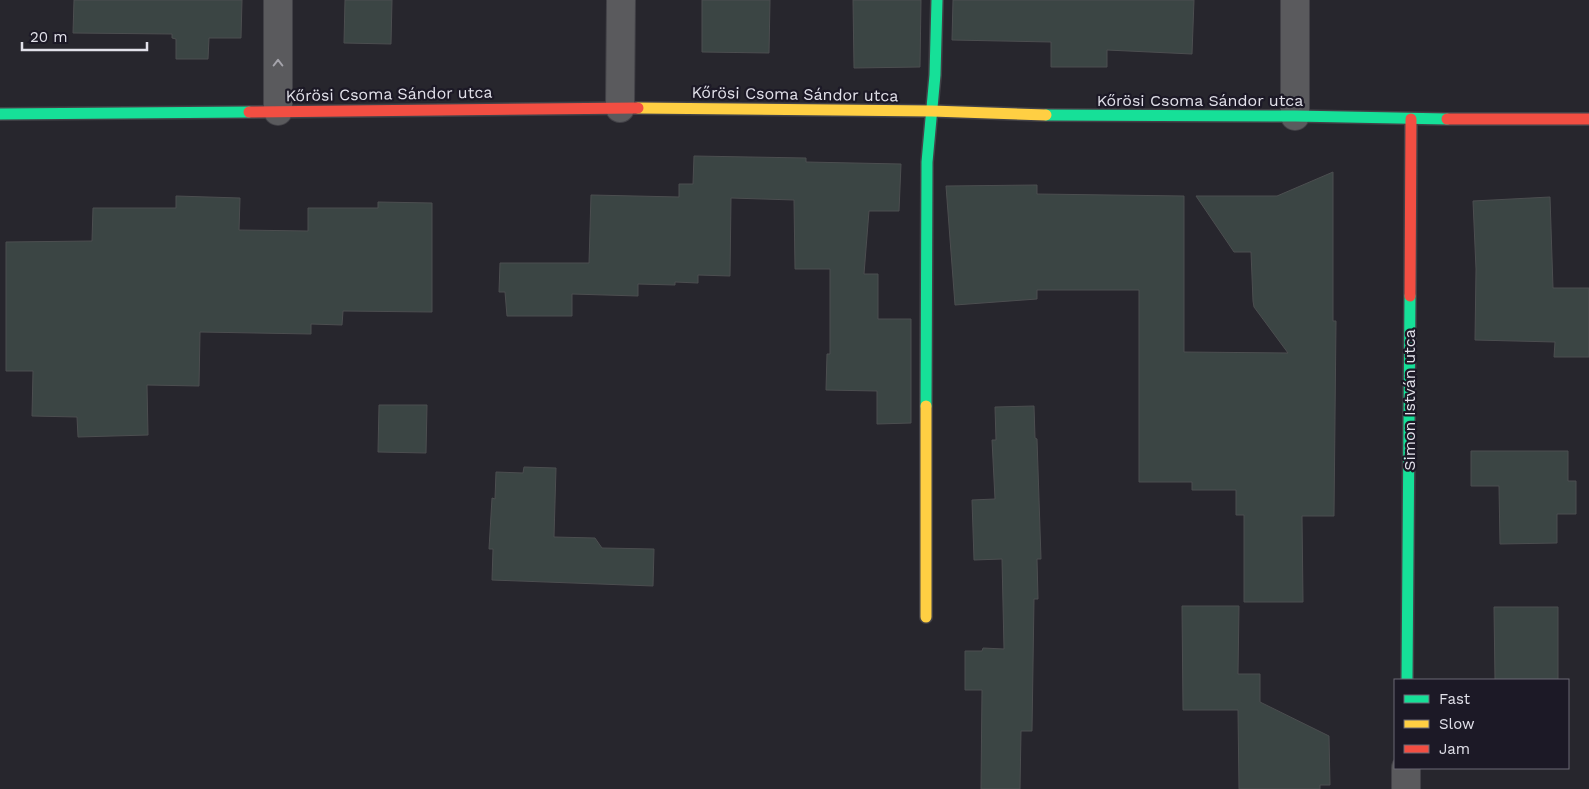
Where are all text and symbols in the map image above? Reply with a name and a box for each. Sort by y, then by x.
scale bar [22,20,148,52]
text: 20 m [30,28,68,46]
one-way arrow [273,58,283,66]
street label: Kőrösi Csoma Sándor utca [285,83,493,105]
street label: Kőrösi Csoma Sándor utca [691,83,899,105]
street label: Kőrösi Csoma Sándor utca [1097,91,1303,110]
street label: Simon István utca [1400,329,1419,471]
legend [1394,679,1569,769]
text: Fast [1439,690,1471,708]
text: Slow [1439,715,1475,733]
text: Jam [1439,740,1470,758]

